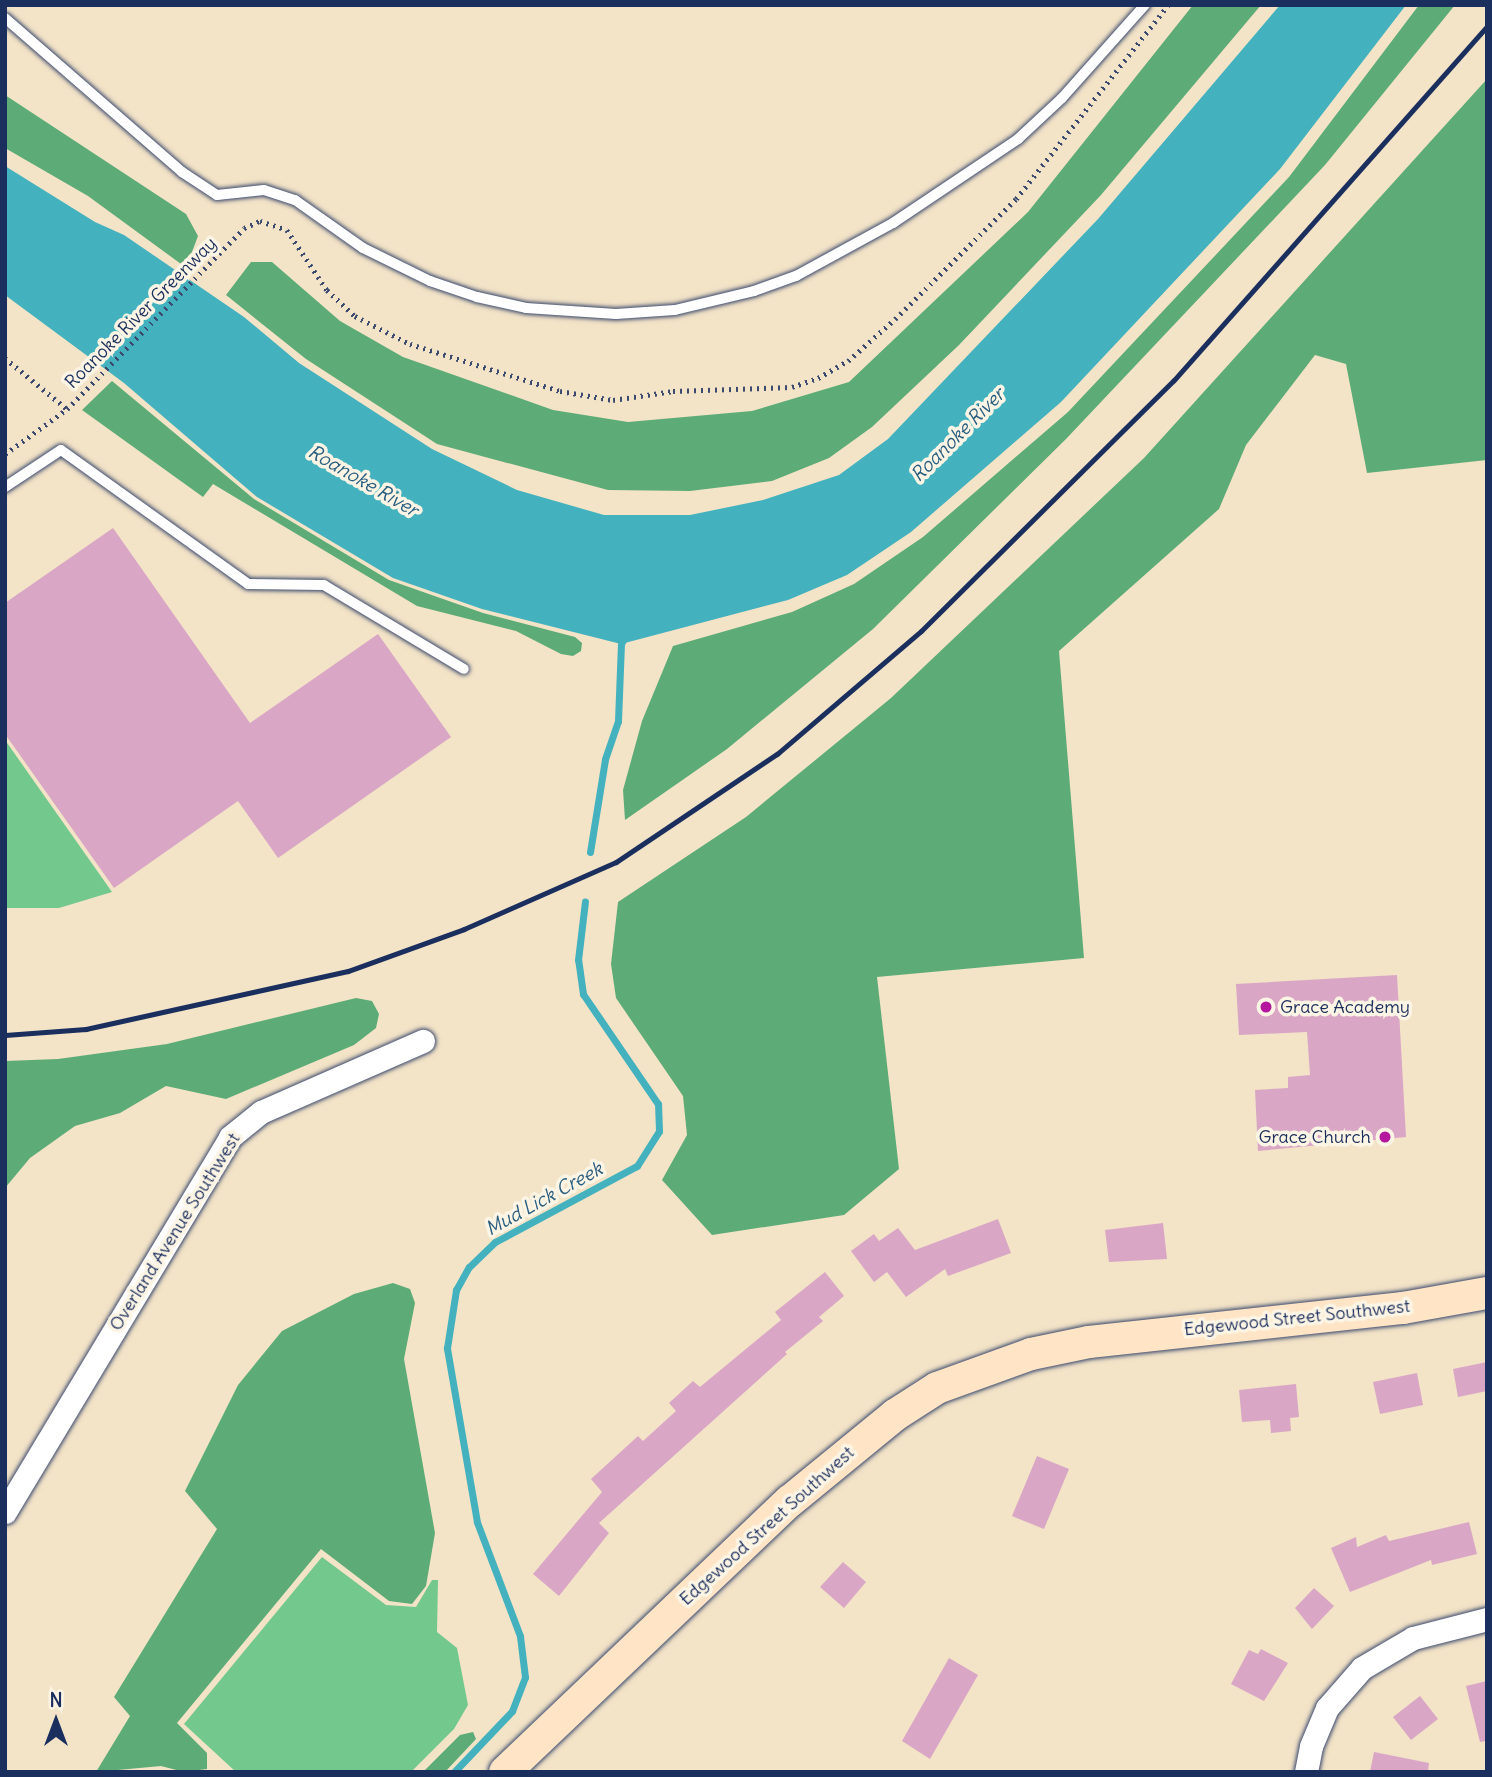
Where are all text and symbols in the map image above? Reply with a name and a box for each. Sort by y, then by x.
street label: Roanoke River Greenway [61,233,221,393]
water label: Roanoke River [906,383,1010,487]
water label: Roanoke River [304,440,422,522]
place label: Grace Academy [1280,996,1410,1018]
marker: Grace Academy [1258,999,1274,1015]
place label: Grace Church [1258,1126,1371,1148]
street label: Overland Avenue Southwest [105,1129,245,1335]
marker: Grace Church [1377,1129,1393,1145]
water label: Mud Lick Creek [482,1157,606,1241]
street label: Edgewood Street Southwest [1183,1295,1411,1341]
street label: Edgewood Street Southwest [675,1442,859,1610]
north arrow [21,1686,91,1756]
text: N [49,1688,63,1712]

